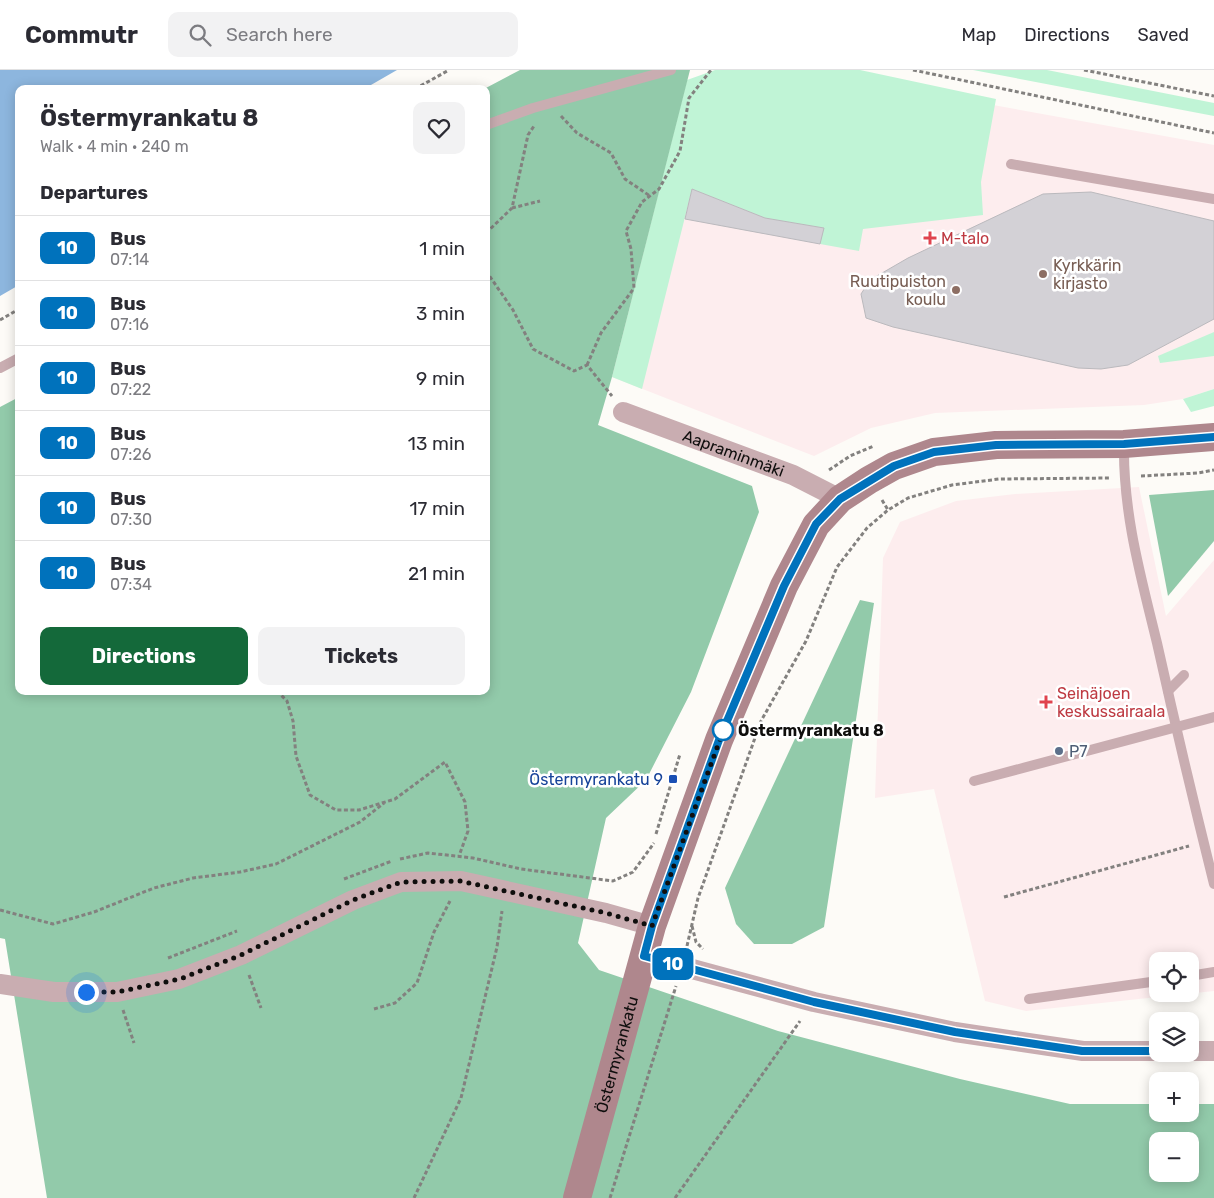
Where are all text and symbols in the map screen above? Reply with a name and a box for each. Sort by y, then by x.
search box [168,12,518,57]
text: Commutr [25,21,138,49]
icon: search [186,21,214,49]
text: Search here [226,23,333,46]
text: Map [961,24,996,46]
text: Directions [1024,24,1110,46]
text: Saved [1138,24,1189,46]
button: heart [413,102,465,154]
text: Östermyrankatu 8 [40,104,259,132]
text: Walk · 4 min · 240 m [40,137,189,156]
text: Departures [40,181,148,204]
text: Bus [110,227,146,250]
place label: M-talo [941,229,989,248]
marker: M-talo [923,231,937,245]
text: 10 [57,237,78,259]
text: 1 min [419,237,465,260]
text: 07:14 [110,250,149,269]
place label: Kyrkkärin kirjasto [1053,256,1122,293]
marker: Kyrkkärin kirjasto [1037,268,1049,280]
place label: Ruutipuiston koulu [850,272,946,309]
marker: Ruutipuiston koulu [950,284,962,296]
text: Bus [110,292,146,315]
text: 10 [57,302,78,324]
text: 3 min [416,302,465,325]
text: 07:16 [110,315,149,334]
text: Bus [110,357,146,380]
text: 10 [57,367,78,389]
text: 9 min [416,367,465,390]
text: 07:22 [110,380,151,399]
text: Bus [110,422,146,445]
street label: Aapraminmäki [680,426,787,481]
text: 10 [57,432,78,454]
text: 13 min [408,432,465,455]
text: 07:26 [110,445,152,464]
text: Bus [110,487,146,510]
text: 10 [57,497,78,519]
text: 17 min [409,497,465,520]
text: 07:30 [110,510,152,529]
text: Bus [110,552,146,575]
text: 10 [57,562,78,584]
text: 21 min [408,562,465,585]
text: 07:34 [110,575,152,594]
button: Directions [40,627,248,685]
button: Tickets [258,627,465,685]
place label: Seinäjoen keskussairaala [1057,684,1165,721]
marker: Seinäjoen keskussairaala [1039,695,1053,709]
marker: Östermyrankatu 8 [712,719,734,741]
place label: Östermyrankatu 8 [738,720,884,740]
place label: P7 [1069,742,1087,761]
marker: P7 [1053,745,1065,757]
place label: Östermyrankatu 9 [529,770,663,789]
marker: Östermyrankatu 9 [667,773,679,785]
line badge: 10 [650,948,696,980]
map controls [1149,952,1199,1182]
button: locate [1149,952,1199,1002]
text: 10 [662,953,684,975]
your location [74,980,99,1005]
street label: Östermyrankatu [592,994,642,1115]
button: layers [1149,1012,1199,1062]
button: + [1149,1072,1199,1122]
button: − [1149,1132,1199,1182]

